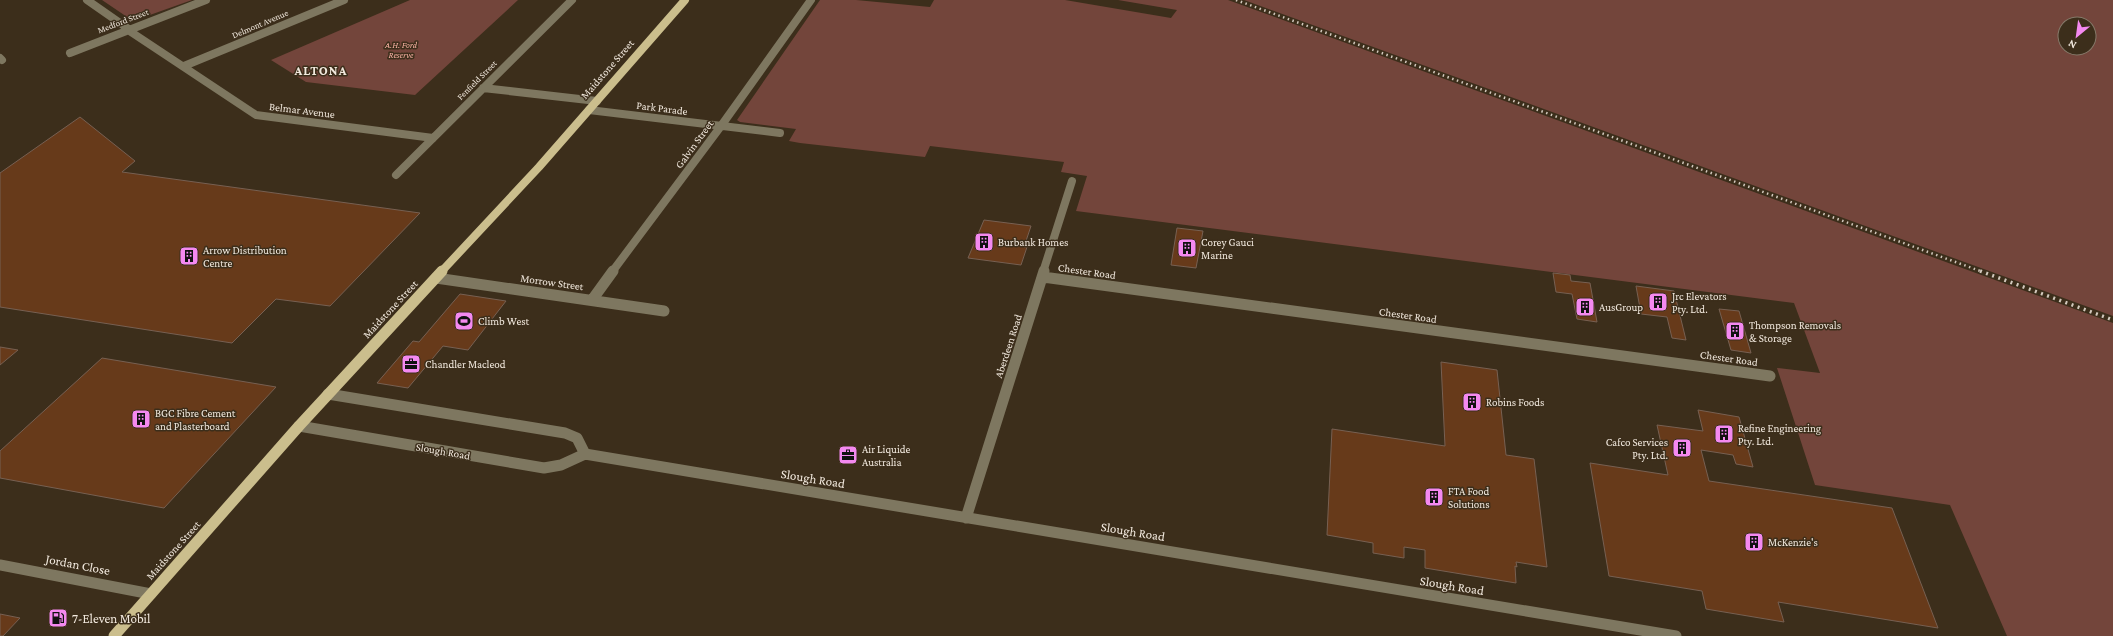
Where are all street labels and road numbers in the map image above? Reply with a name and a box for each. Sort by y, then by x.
street label: Medford Street [96,6,151,35]
street label: Delmont Avenue [230,8,290,40]
street label: Maidstone Street [578,37,636,101]
street label: Fenfield Street [455,57,500,102]
street label: Park Parade [636,99,688,117]
street label: Belmar Avenue [268,100,336,120]
street label: Galvin Street [672,117,716,170]
street label: Chester Road [1057,261,1117,281]
street label: Morrow Street [520,272,585,292]
street label: Maidstone Street [360,277,420,340]
street label: Chester Road [1378,305,1438,325]
street label: Aberdeen Road [992,313,1024,379]
street label: Chester Road [1699,348,1759,368]
street label: Slough Road [415,440,471,463]
street label: Slough Road [780,466,846,491]
street label: Maidstone Street [144,518,203,582]
street label: Slough Road [1100,519,1166,544]
street label: Jordan Close [43,551,112,578]
street label: Slough Road [1419,573,1485,598]

